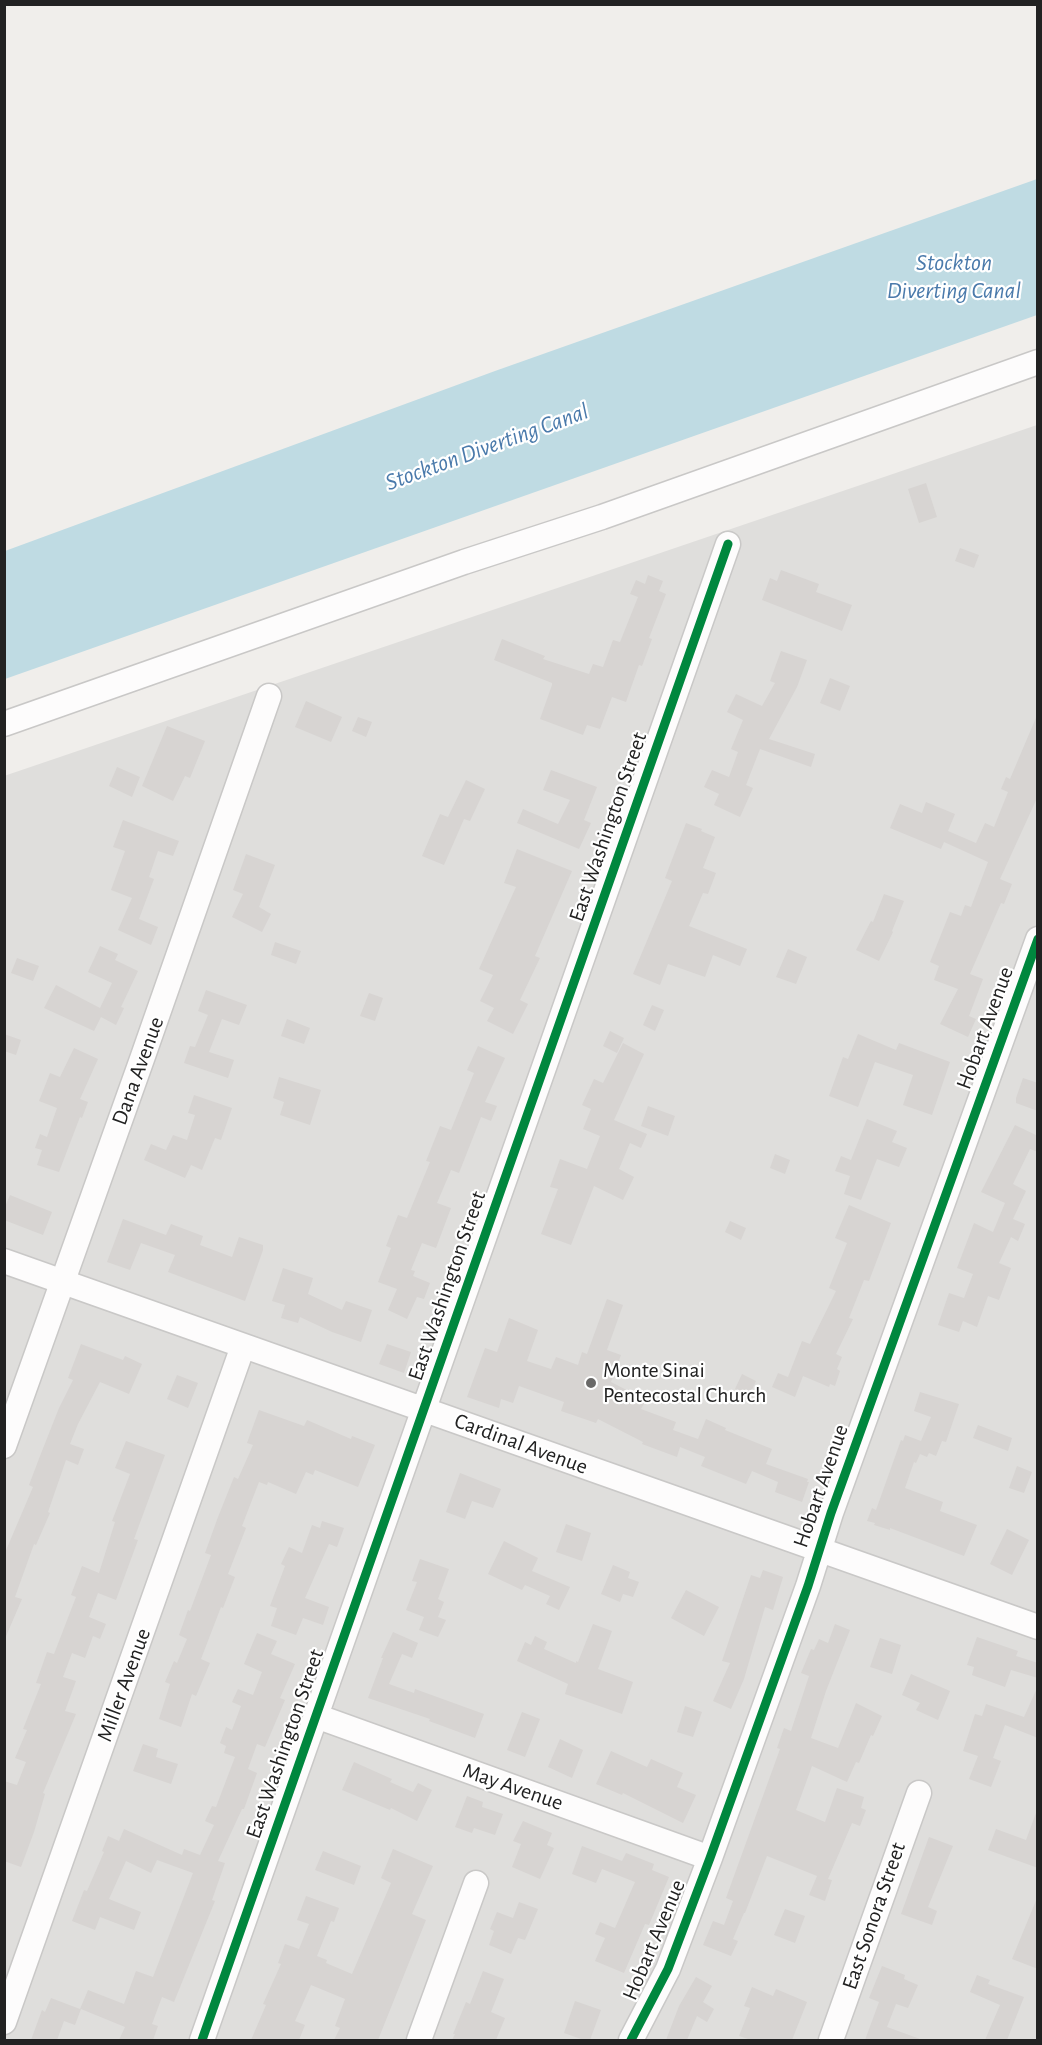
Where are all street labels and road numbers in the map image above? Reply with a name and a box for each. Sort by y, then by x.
street label: East Washington Street [563,729,653,925]
street label: Hobart Avenue [951,963,1019,1093]
street label: Dana Avenue [106,1013,170,1129]
street label: East Washington Street [402,1188,492,1384]
street label: Cardinal Avenue [451,1408,591,1480]
street label: Hobart Avenue [788,1421,854,1551]
street label: Miller Avenue [91,1625,157,1745]
street label: East Washington Street [240,1646,330,1842]
street label: May Avenue [459,1758,567,1816]
street label: East Sonora Street [836,1839,912,1993]
street label: Hobart Avenue [617,1876,691,2004]

